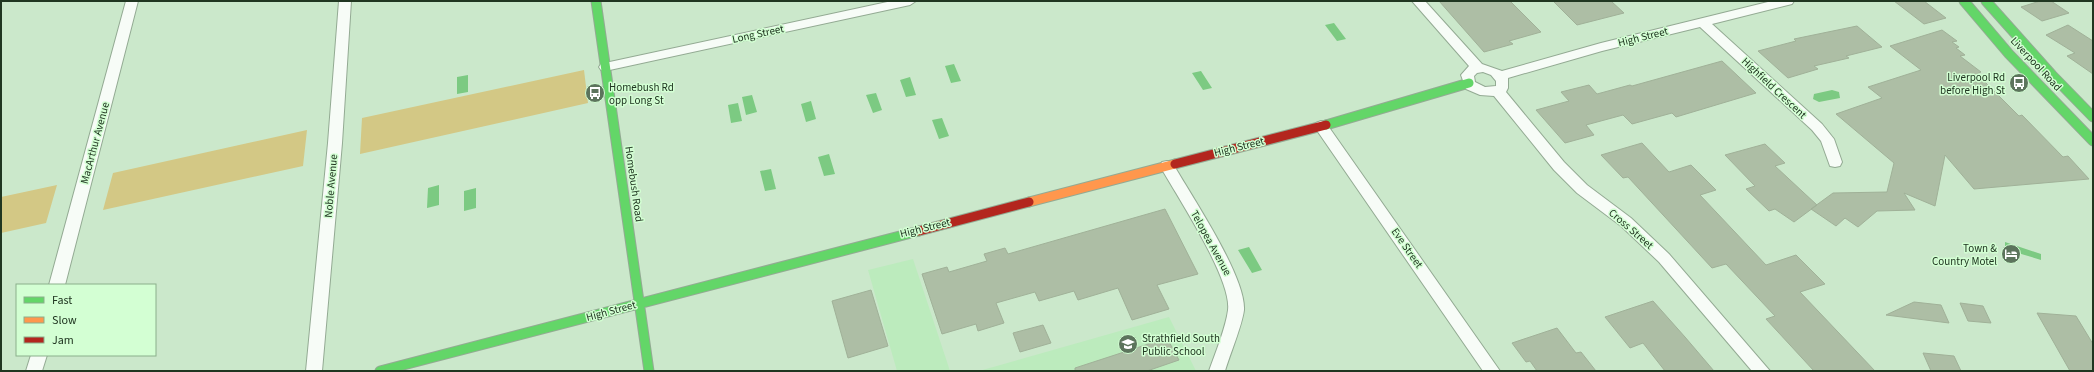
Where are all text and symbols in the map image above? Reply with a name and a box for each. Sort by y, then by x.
street label: Long Street [731,21,786,47]
street label: High Street [1616,23,1670,50]
street label: Liverpool Road [2007,34,2065,94]
street label: Highfield Crescent [1738,54,1810,122]
place label: Liverpool Rd before High St [1940,70,2005,98]
bus stop icon: Liverpool Rd before High St [2008,72,2030,94]
place label: Homebush Rd opp Long St [609,80,674,108]
bus stop icon: Homebush Rd opp Long St [584,82,606,104]
street label: MacArthur Avenue [77,100,113,185]
street label: High Street [1212,133,1266,160]
street label: Homebush Road [621,145,647,223]
street label: Noble Avenue [321,153,341,218]
street label: Cross Street [1605,205,1657,253]
street label: Telopea Avenue [1187,208,1235,279]
street label: High Street [898,214,952,241]
street label: Eve Street [1388,225,1426,271]
place label: Town & Country Motel [1932,241,1997,269]
hotel icon: Town & Country Motel [2000,243,2022,265]
legend [16,284,156,356]
text: Fast [52,292,72,309]
street label: High Street [584,297,638,325]
text: Slow [52,312,77,329]
place label: Strathfield South Public School [1142,331,1220,359]
text: Jam [52,332,74,349]
school or university icon: Strathfield South Public School [1117,333,1139,355]

